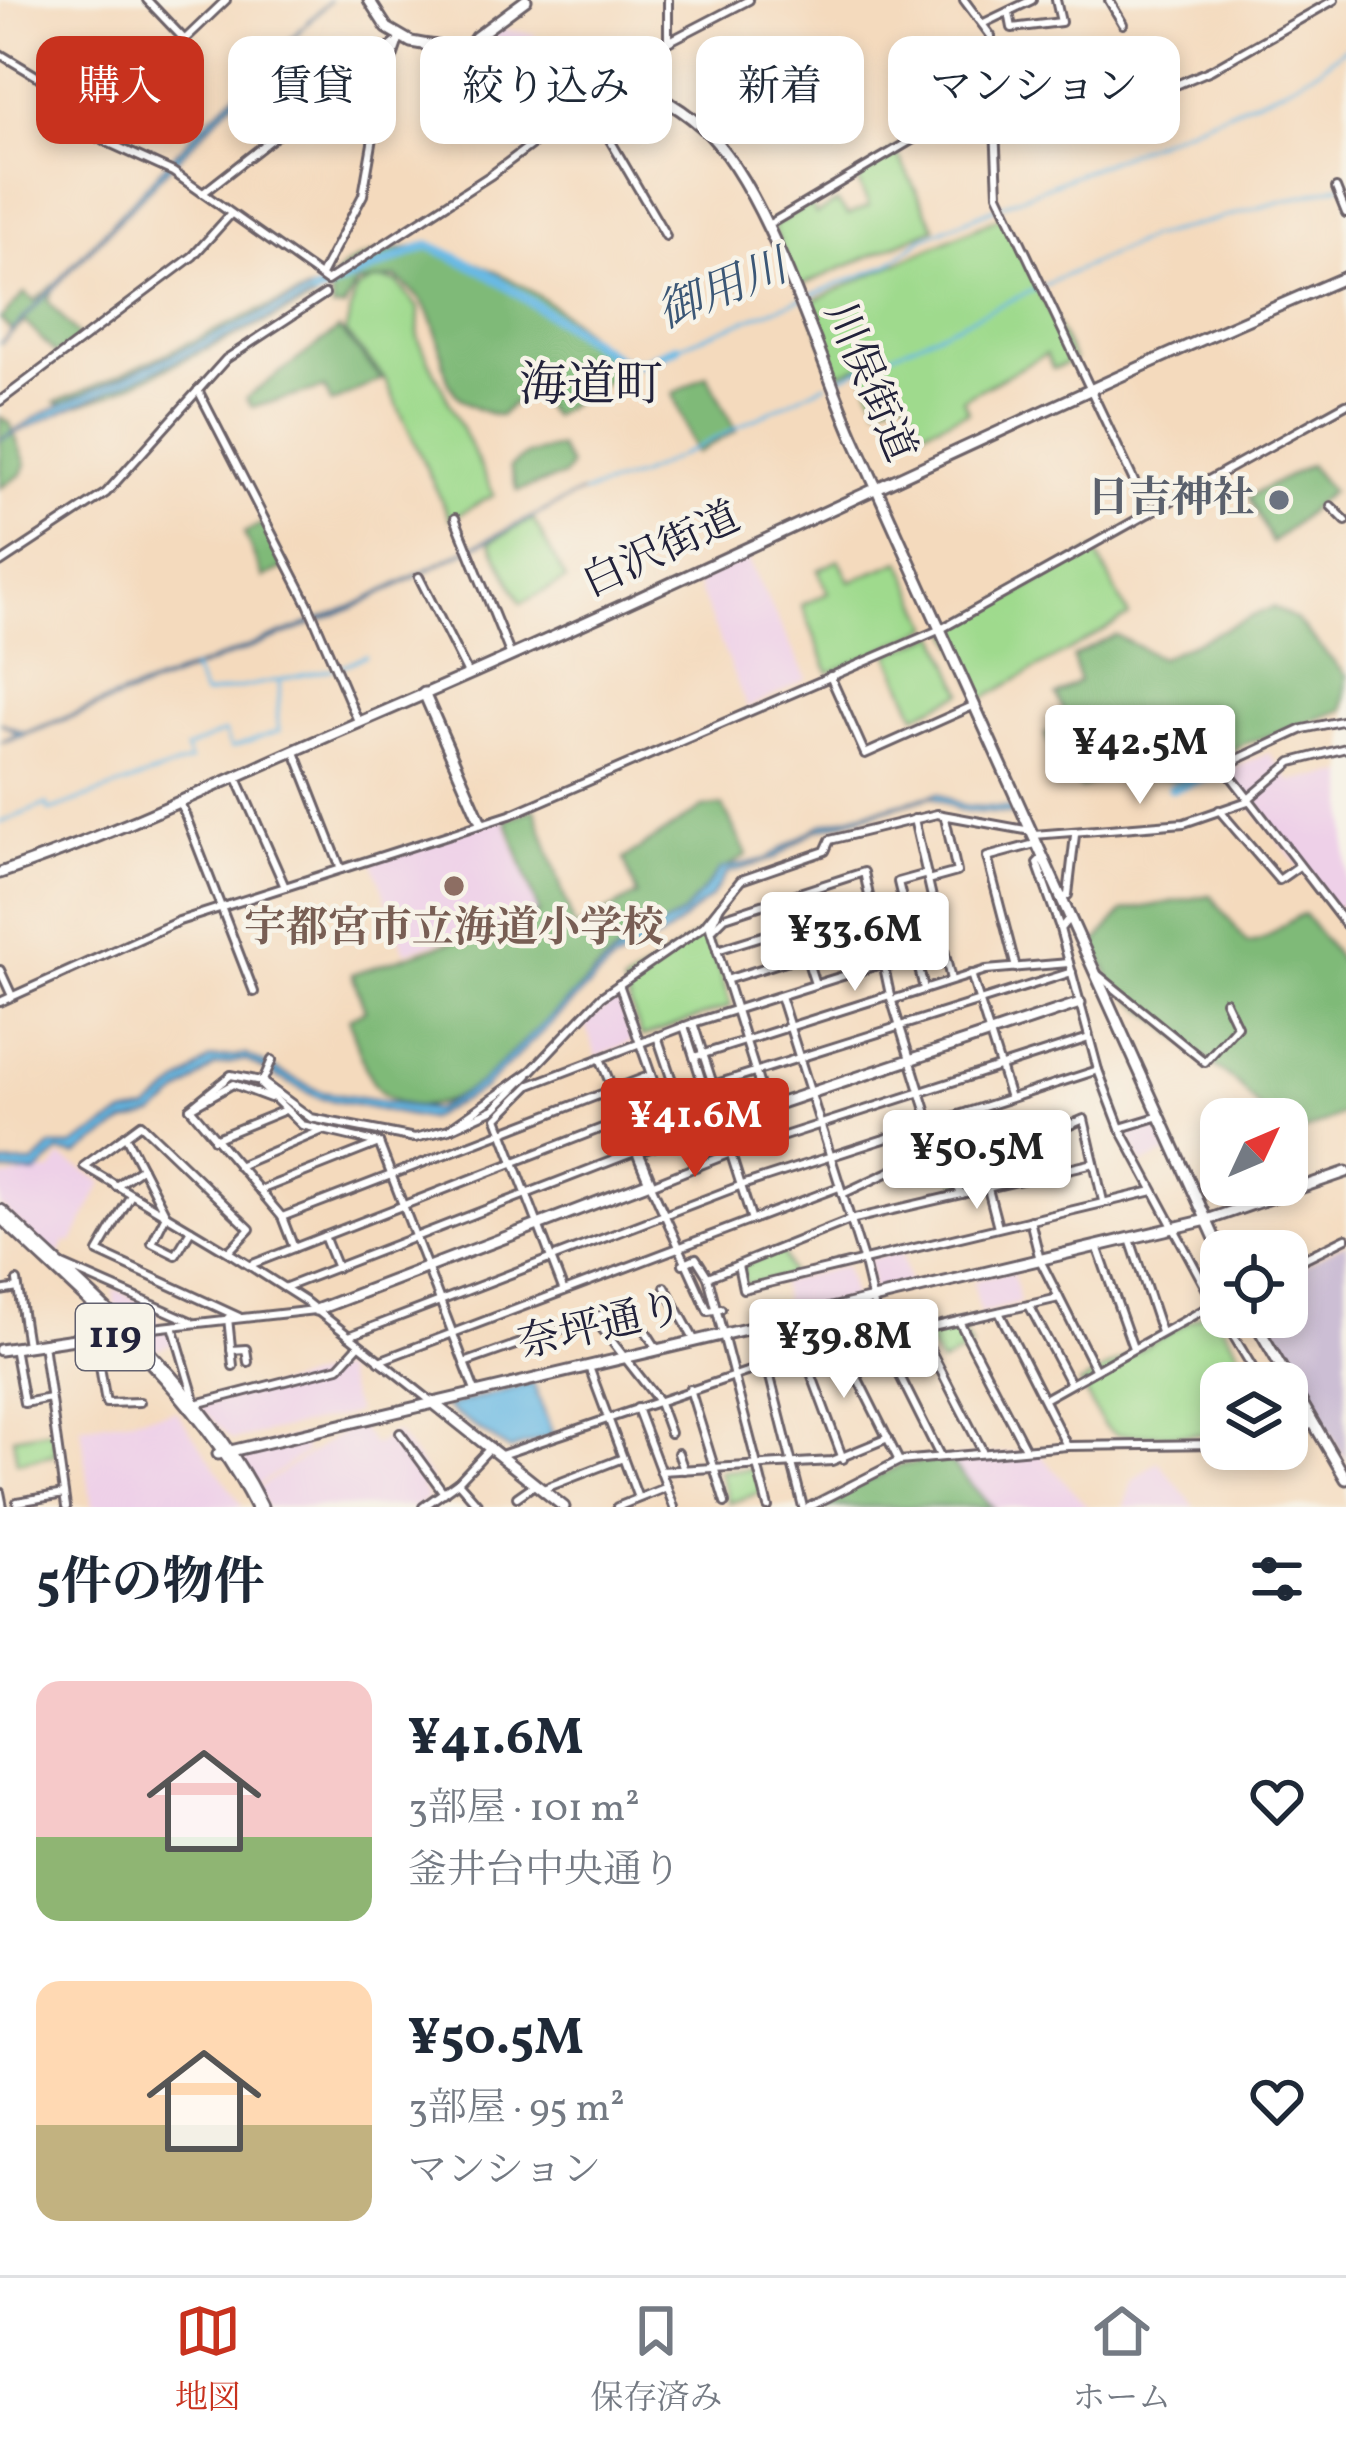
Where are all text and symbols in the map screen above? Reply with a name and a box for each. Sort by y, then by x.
chip: 購入 [36,36,204,144]
chip: 賃貸 [228,36,396,144]
chip: 絞り込み [420,36,672,144]
chip: 新着 [696,36,864,144]
chip: マンション [888,36,1180,144]
water label: 御用川 [649,236,802,346]
street label: 川俣街道 [808,294,928,472]
district label: 海道町 [519,354,663,421]
place label: 日吉神社 [1087,471,1255,530]
marker: 日吉神社 [1266,487,1292,513]
street label: 白沢街道 [573,490,751,614]
pin: ¥42.5M [1042,705,1238,807]
text: ¥42.5M [1072,717,1208,771]
marker: 宇都宮市立海道小学校 [441,873,467,899]
pin: ¥33.6M [757,892,953,994]
place label: 宇都宮市立海道小学校 [244,901,664,960]
text: ¥33.6M [788,904,922,958]
pin: ¥41.6M [597,1078,793,1180]
text: ¥41.6M [628,1090,762,1144]
north arrow [1200,1098,1308,1206]
map controls [1200,1098,1308,1470]
pin: ¥50.5M [879,1110,1075,1212]
text: ¥50.5M [910,1122,1044,1176]
button: locate [1200,1230,1308,1338]
street label: 奈坪通り [513,1280,689,1376]
pin: ¥39.8M [746,1299,942,1401]
road number: 119 [76,1304,154,1370]
text: ¥39.8M [776,1311,912,1365]
button: layers [1200,1362,1308,1470]
icon: filters [1244,1546,1310,1612]
text: 5件の物件 [36,1549,265,1620]
text: ¥41.6M [408,1704,583,1775]
icon: home [132,1729,276,1873]
icon: heart [1244,1768,1310,1834]
text: 3部屋 · 101 m² [408,1783,640,1837]
text: 釜井台中央通り [408,1845,681,1899]
text: ¥50.5M [408,2004,584,2075]
icon: home [132,2029,276,2173]
icon: heart [1244,2068,1310,2134]
text: 3部屋 · 95 m² [408,2083,625,2137]
text: マンション [408,2145,601,2199]
tab: 地図 [175,2298,241,2423]
tab: 保存済み [590,2298,722,2423]
tab: ホーム [1072,2298,1171,2423]

